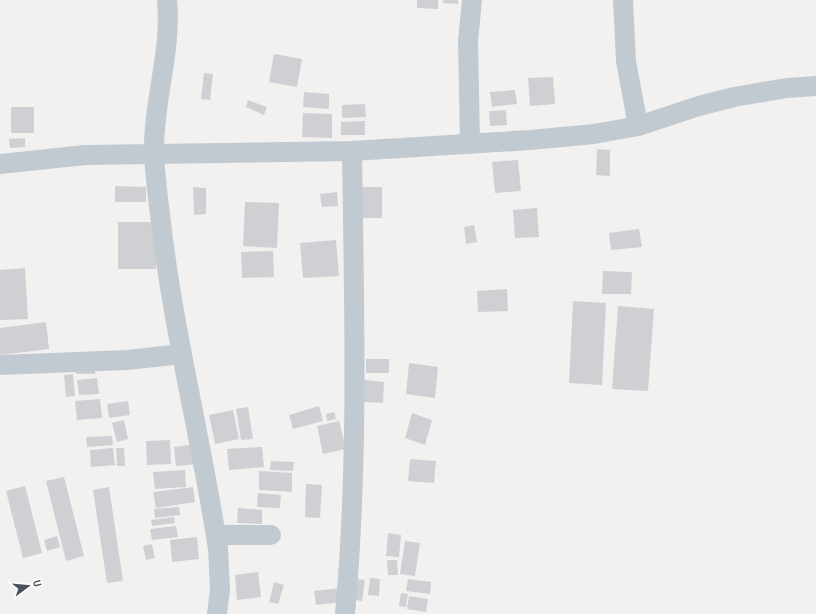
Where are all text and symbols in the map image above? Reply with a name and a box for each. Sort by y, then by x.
north arrow [8,566,48,606]
text: U [30,578,45,588]

